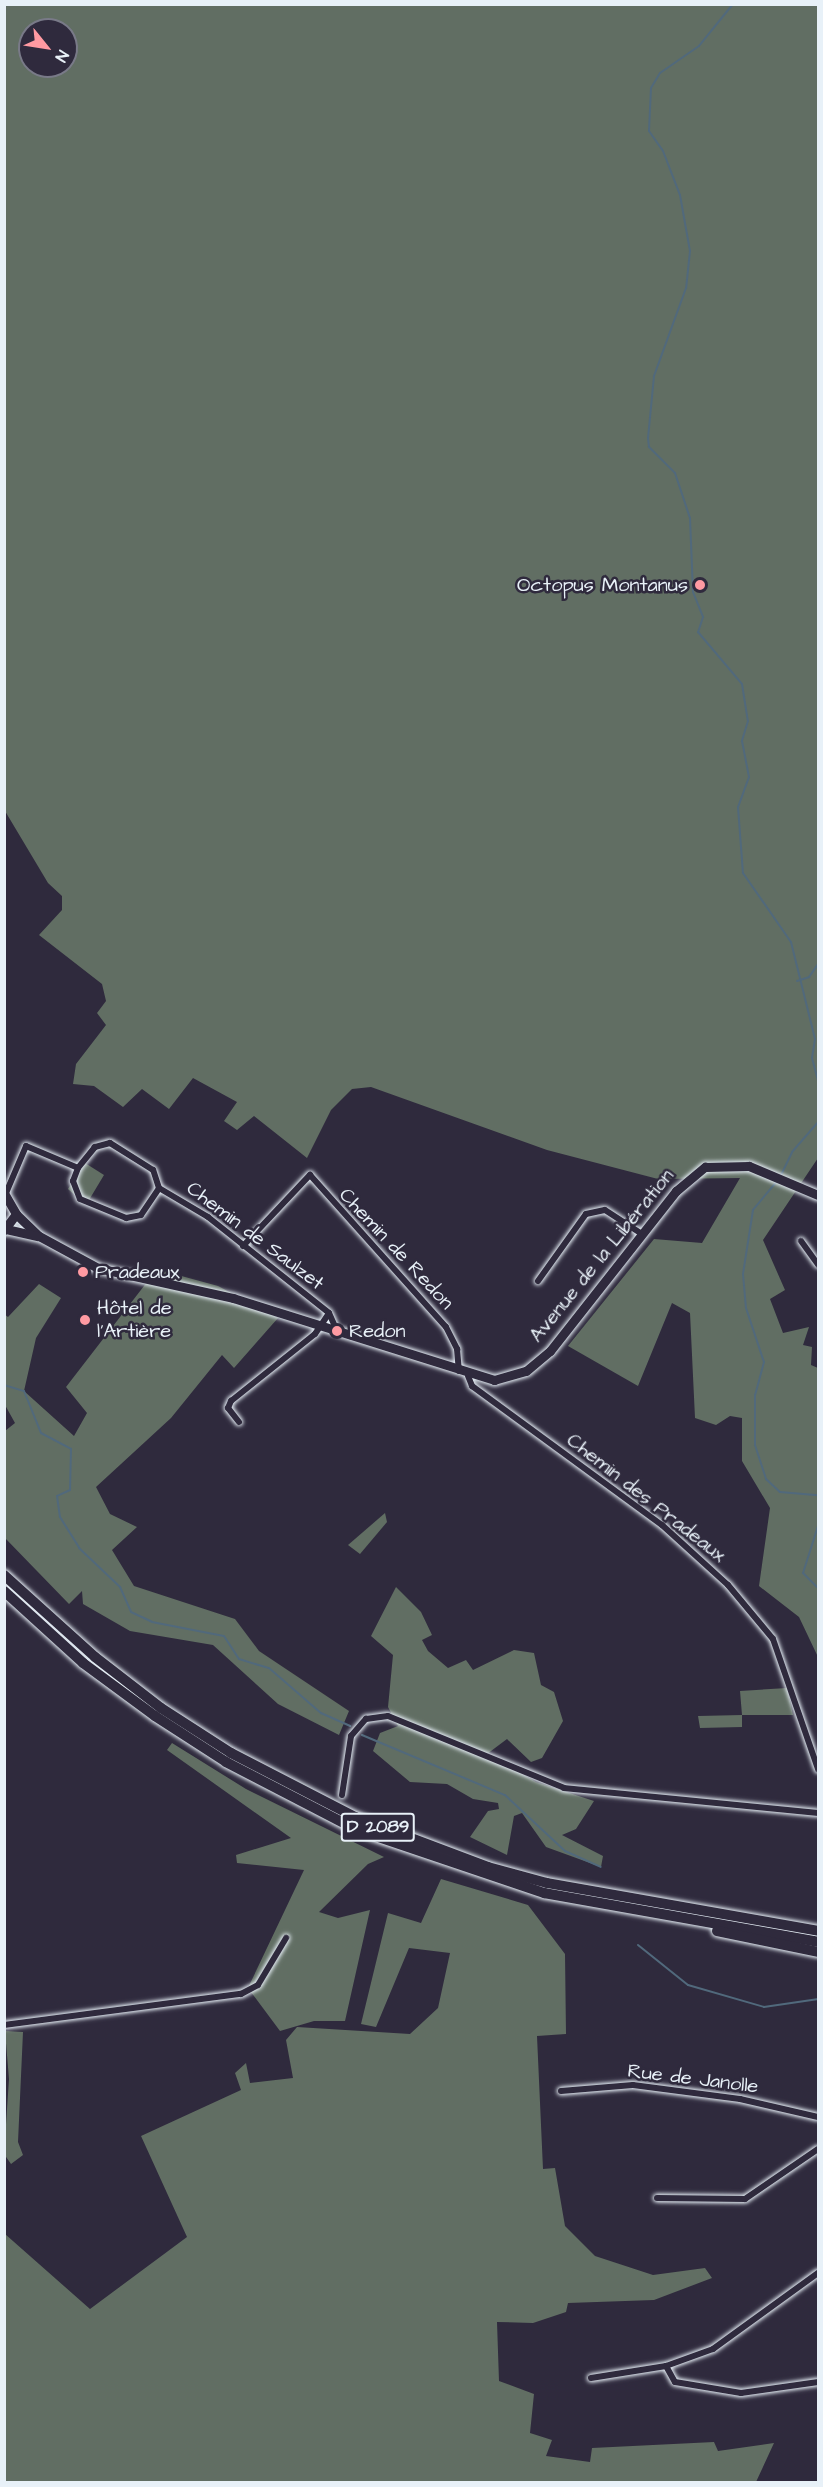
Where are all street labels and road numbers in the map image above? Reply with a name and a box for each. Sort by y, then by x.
street label: Avenue de la Libération [525,1165,679,1347]
street label: Chemin de Saulzet [182,1177,328,1295]
street label: Chemin de Redon [334,1183,458,1315]
street label: Chemin des Pradeaux [562,1428,730,1568]
road number: D 2089 [340,1812,416,1842]
street label: Rue de Janolle [626,2059,760,2099]

